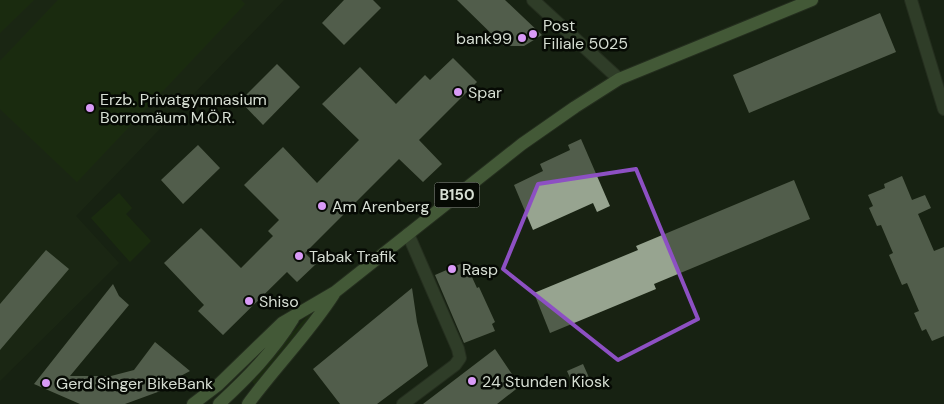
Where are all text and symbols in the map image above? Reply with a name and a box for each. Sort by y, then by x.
place label: Post Filiale 5025 [543,15,628,54]
place label: bank99 [456,28,512,49]
marker: Post Filiale 5025 [527,28,539,40]
marker: bank99 [516,32,528,44]
place label: Spar [468,82,502,103]
marker: Spar [452,86,464,98]
place label: Erzb. Privatgymnasium Borromäum M.Ö.R. [100,89,267,128]
marker: Erzb. Privatgymnasium Borromäum M.Ö.R. [84,102,96,114]
road number: B150 [434,182,480,208]
place label: Am Arenberg [332,196,429,217]
marker: Am Arenberg [316,200,328,212]
place label: Tabak Trafik [309,246,396,267]
marker: Tabak Trafik [293,250,305,262]
place label: Rasp [462,259,498,280]
marker: Rasp [446,263,458,275]
place label: Shiso [259,291,299,312]
marker: Shiso [243,295,255,307]
place label: 24 Stunden Kiosk [482,371,610,392]
place label: Gerd Singer BikeBank [56,373,213,394]
marker: 24 Stunden Kiosk [466,375,478,387]
marker: Gerd Singer BikeBank [40,377,52,389]

